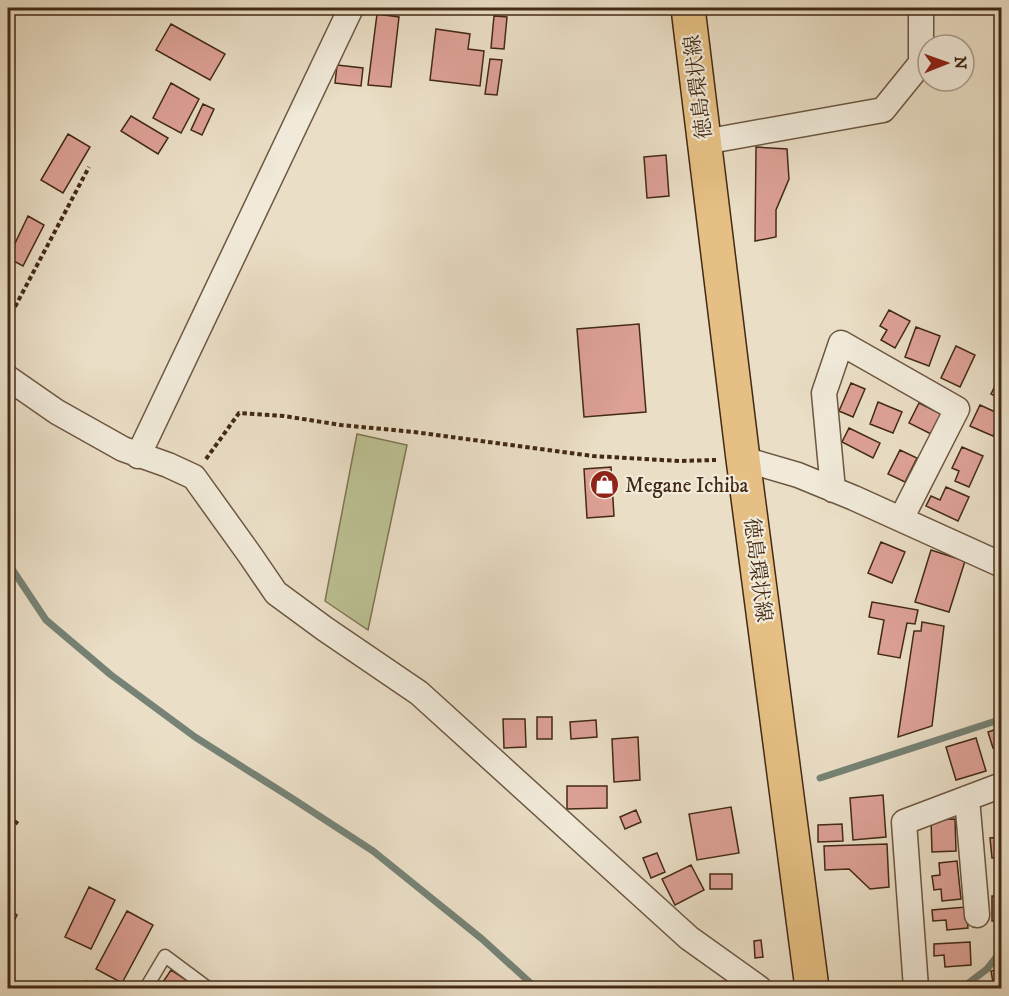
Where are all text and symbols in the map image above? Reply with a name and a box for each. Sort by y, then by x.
street label: 徳島環状線 [680,33,718,141]
north arrow [916,33,976,93]
text: N [950,56,970,69]
shop icon: Megane Ichiba [588,469,620,501]
place label: Megane Ichiba [625,473,748,499]
street label: 徳島環状線 [738,516,776,624]

